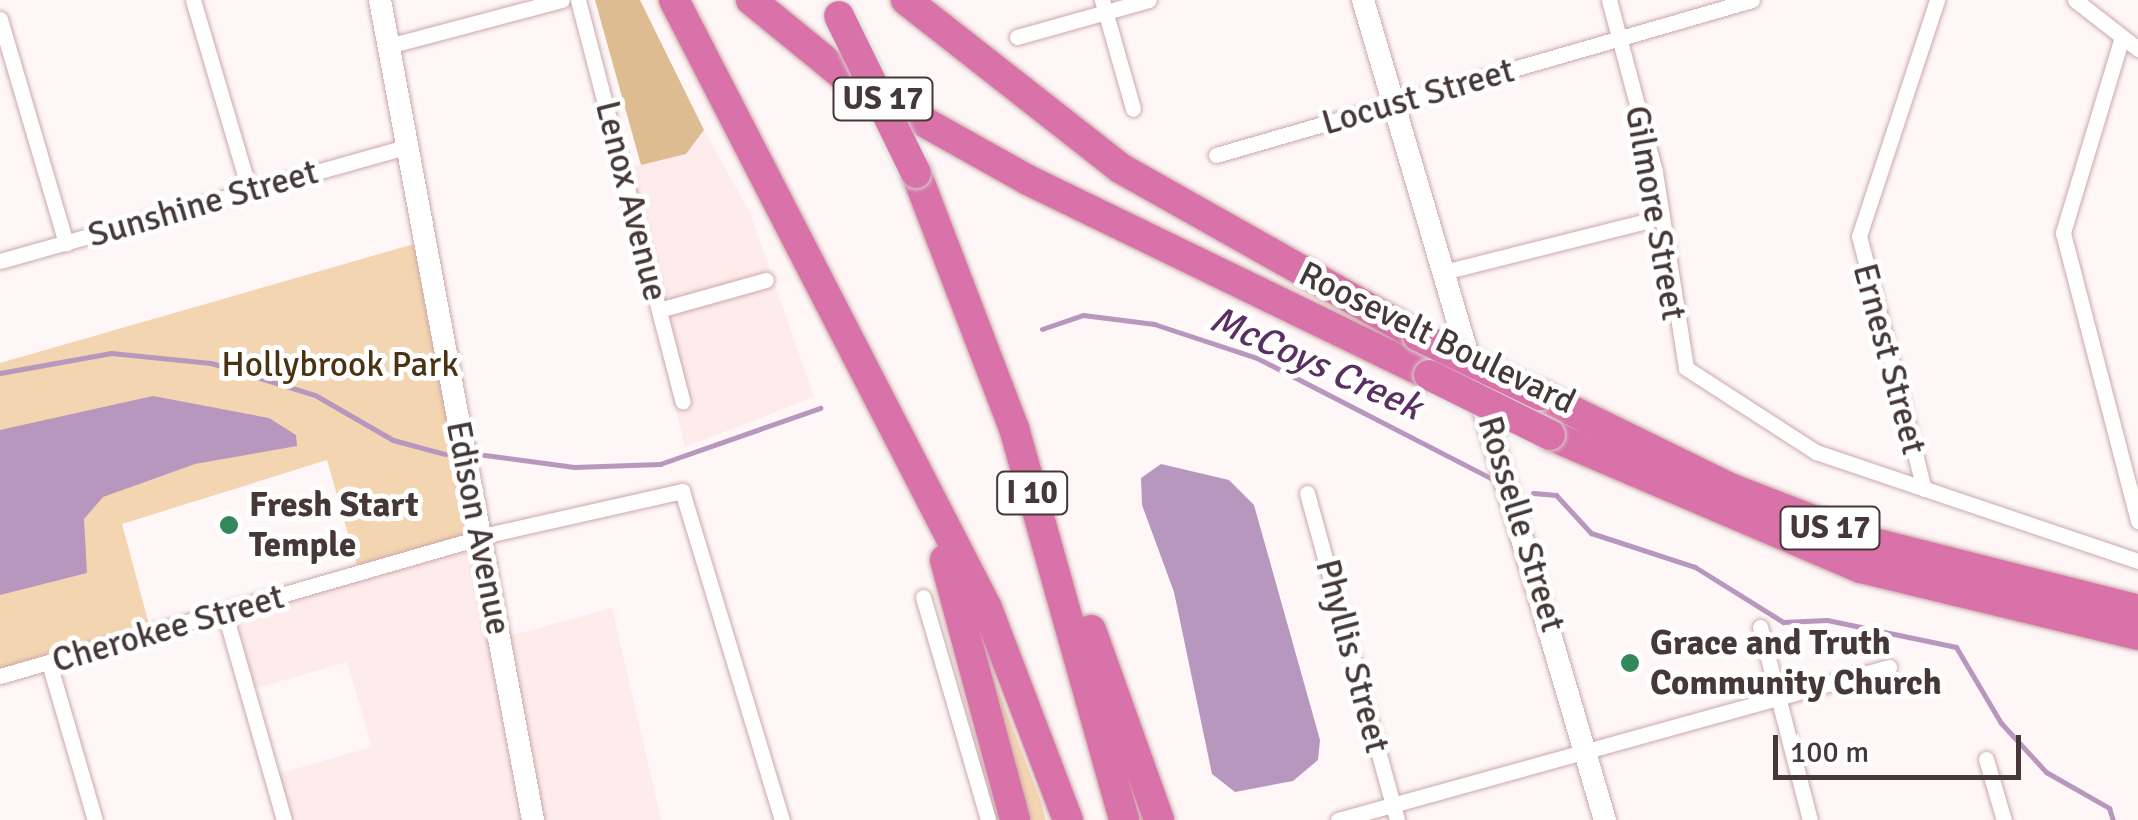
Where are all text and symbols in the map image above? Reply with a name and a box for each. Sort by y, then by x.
street label: Locust Street [1317,50,1519,144]
road number: US 17 [830,72,936,126]
street label: Lenox Avenue [586,97,676,305]
street label: Gilmore Street [1615,103,1695,323]
street label: Sunshine Street [83,151,323,257]
street label: Roosevelt Boulevard [1292,253,1582,423]
street label: Ernest Street [1843,259,1935,459]
water label: McCoys Creek [1203,296,1429,430]
park label: Hollybrook Park [221,344,459,386]
street label: Rosselle Street [1468,411,1574,637]
street label: Edison Avenue [437,417,519,639]
road number: I 10 [994,466,1070,520]
place label: Fresh Start Temple [249,484,419,566]
road number: US 17 [1778,501,1882,555]
marker: Fresh Start Temple [218,514,240,536]
street label: Phyllis Street [1306,555,1398,757]
street label: Cherokee Street [47,576,289,682]
place label: Grace and Truth Community Church [1650,622,1942,704]
marker: Grace and Truth Community Church [1619,652,1641,674]
scale bar [1778,715,2026,777]
text: 100 m [1790,734,1869,771]

